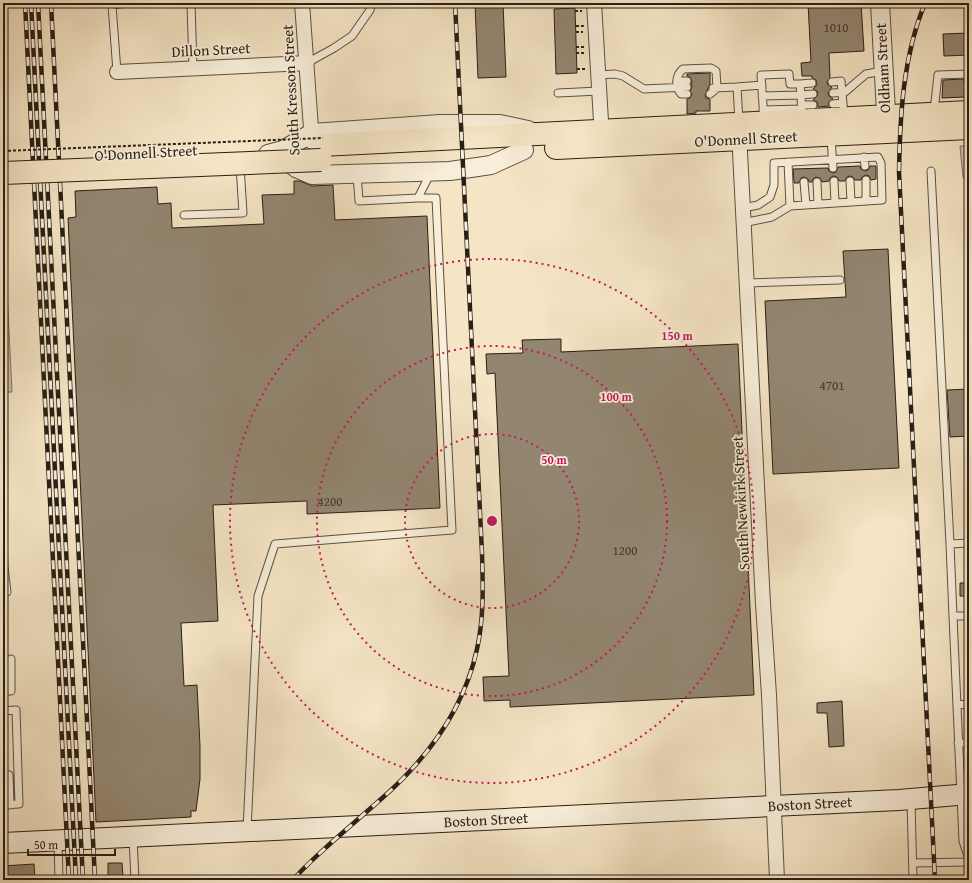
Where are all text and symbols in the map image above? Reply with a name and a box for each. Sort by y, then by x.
house number: 1010 [823,18,849,37]
street label: Oldham Street [870,22,895,114]
street label: South Kresson Street [277,23,304,156]
street label: Dillon Street [171,37,252,62]
street label: O'Donnell Street [694,125,799,152]
street label: O'Donnell Street [94,139,199,166]
text: 150 m [661,327,694,344]
house number: 4701 [819,376,845,395]
text: 100 m [600,388,633,405]
street label: South Newkirk Street [726,435,755,571]
text: 50 m [541,451,567,468]
house number: 4200 [317,492,343,511]
centre of rings [485,514,499,528]
house number: 1200 [612,541,638,560]
street label: Boston Street [767,791,854,816]
street label: Boston Street [443,807,530,832]
scale bar [28,831,115,857]
text: 50 m [34,836,58,853]

